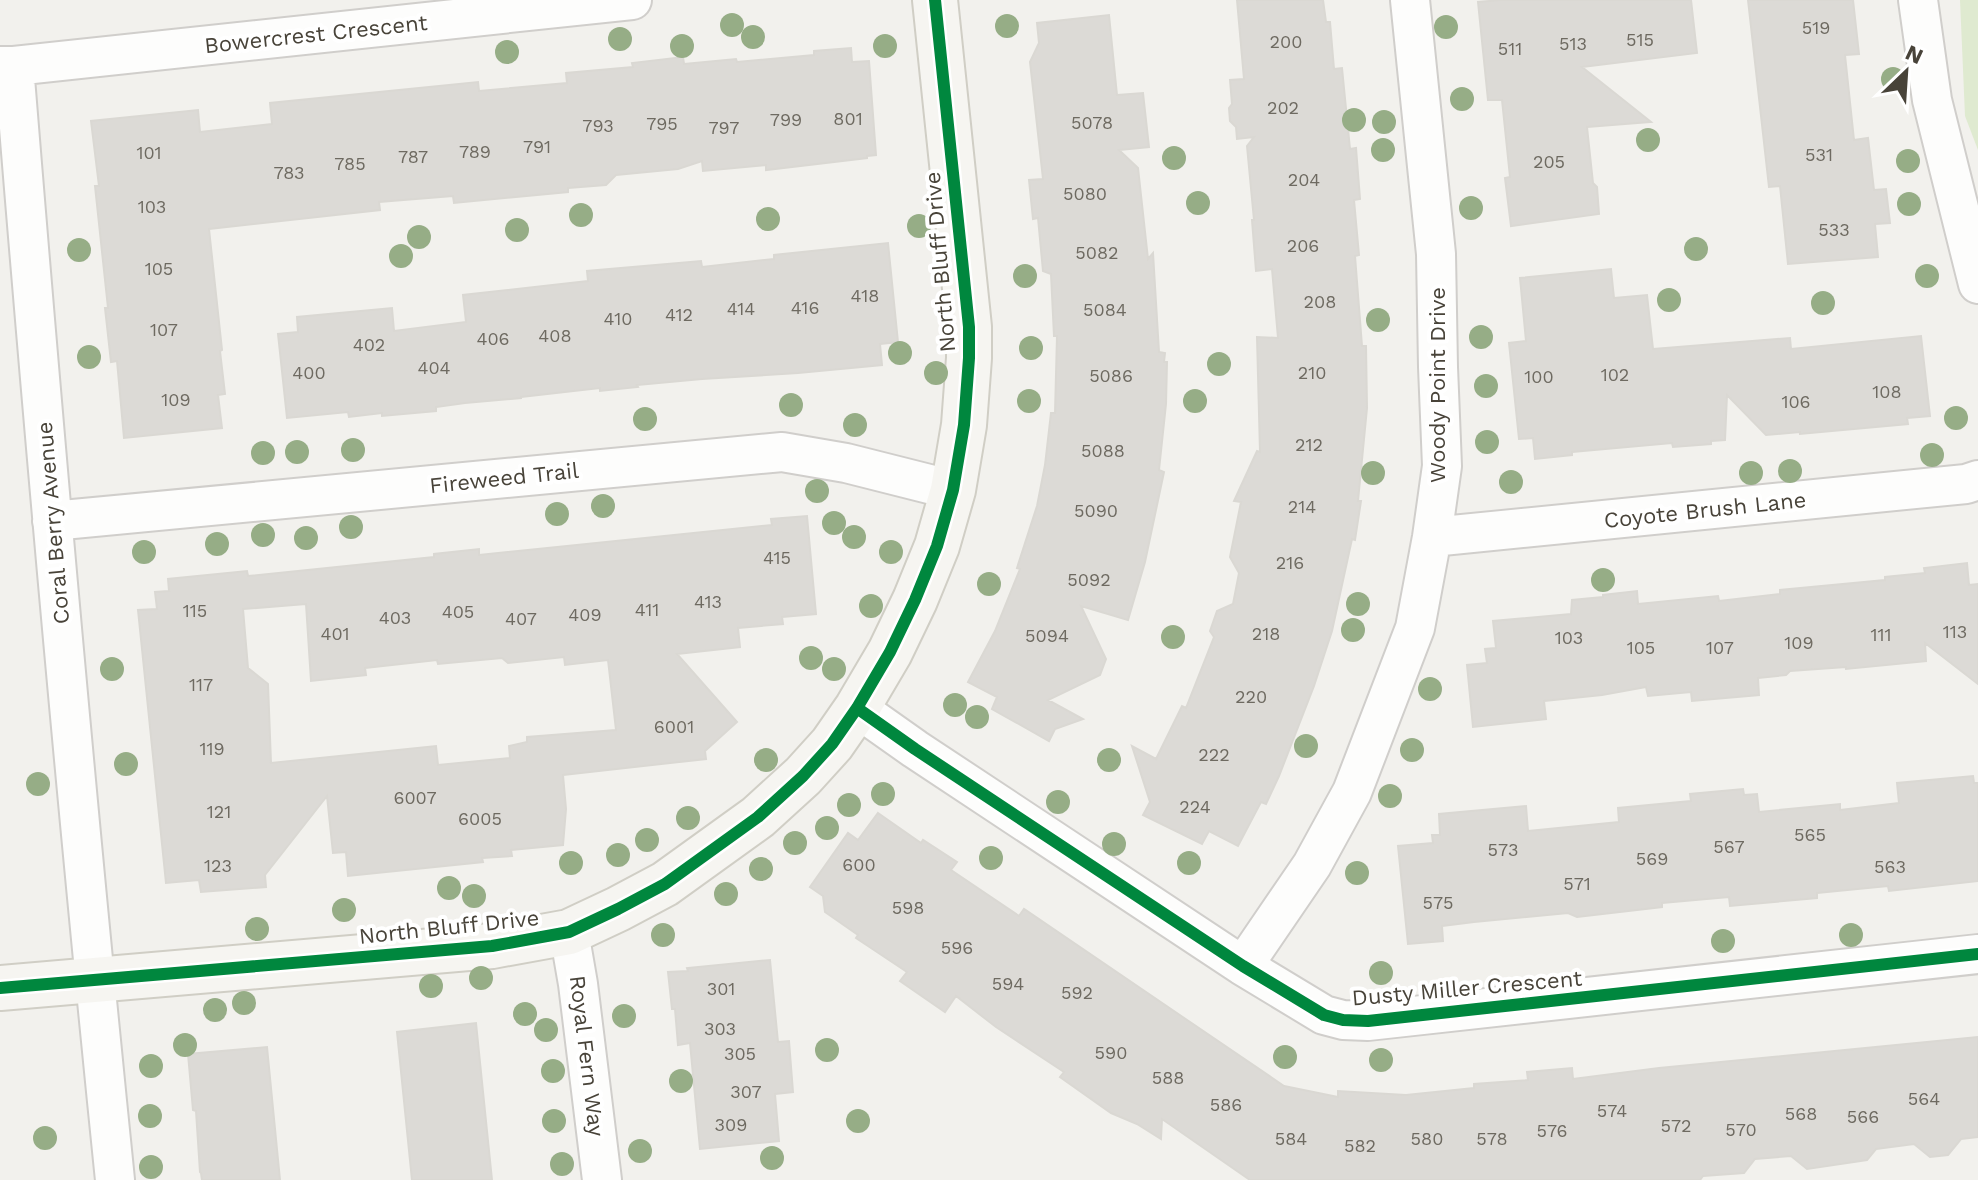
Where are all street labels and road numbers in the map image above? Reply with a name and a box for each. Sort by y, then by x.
street label: Bowercrest Crescent [203,10,429,58]
street label: North Bluff Drive [920,171,960,353]
street label: Woody Point Drive [1425,287,1450,483]
street label: Coral Berry Avenue [32,421,74,625]
street label: Fireweed Trail [428,458,580,498]
street label: Coyote Brush Lane [1603,487,1807,533]
street label: North Bluff Drive [358,905,540,949]
street label: Dusty Miller Crescent [1351,965,1583,1011]
street label: Royal Fern Way [565,974,609,1139]

